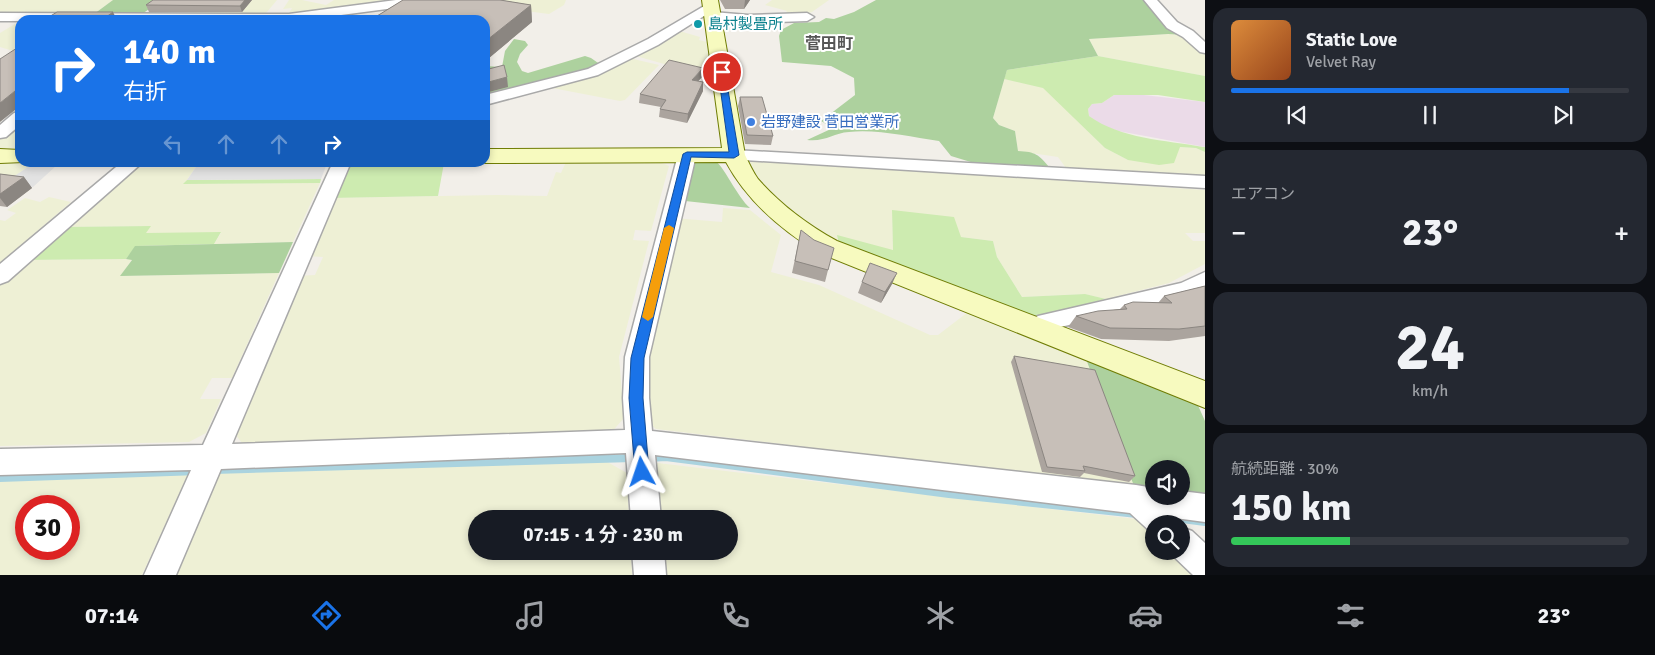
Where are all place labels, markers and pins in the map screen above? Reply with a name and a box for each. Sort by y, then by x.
place label: 島村製畳所 [708,15,783,33]
marker: 島村製畳所 [692,18,704,30]
pin [701,51,743,93]
place label: 岩野建設 菅田営業所 [761,113,899,131]
marker: 岩野建設 菅田営業所 [745,116,757,128]

